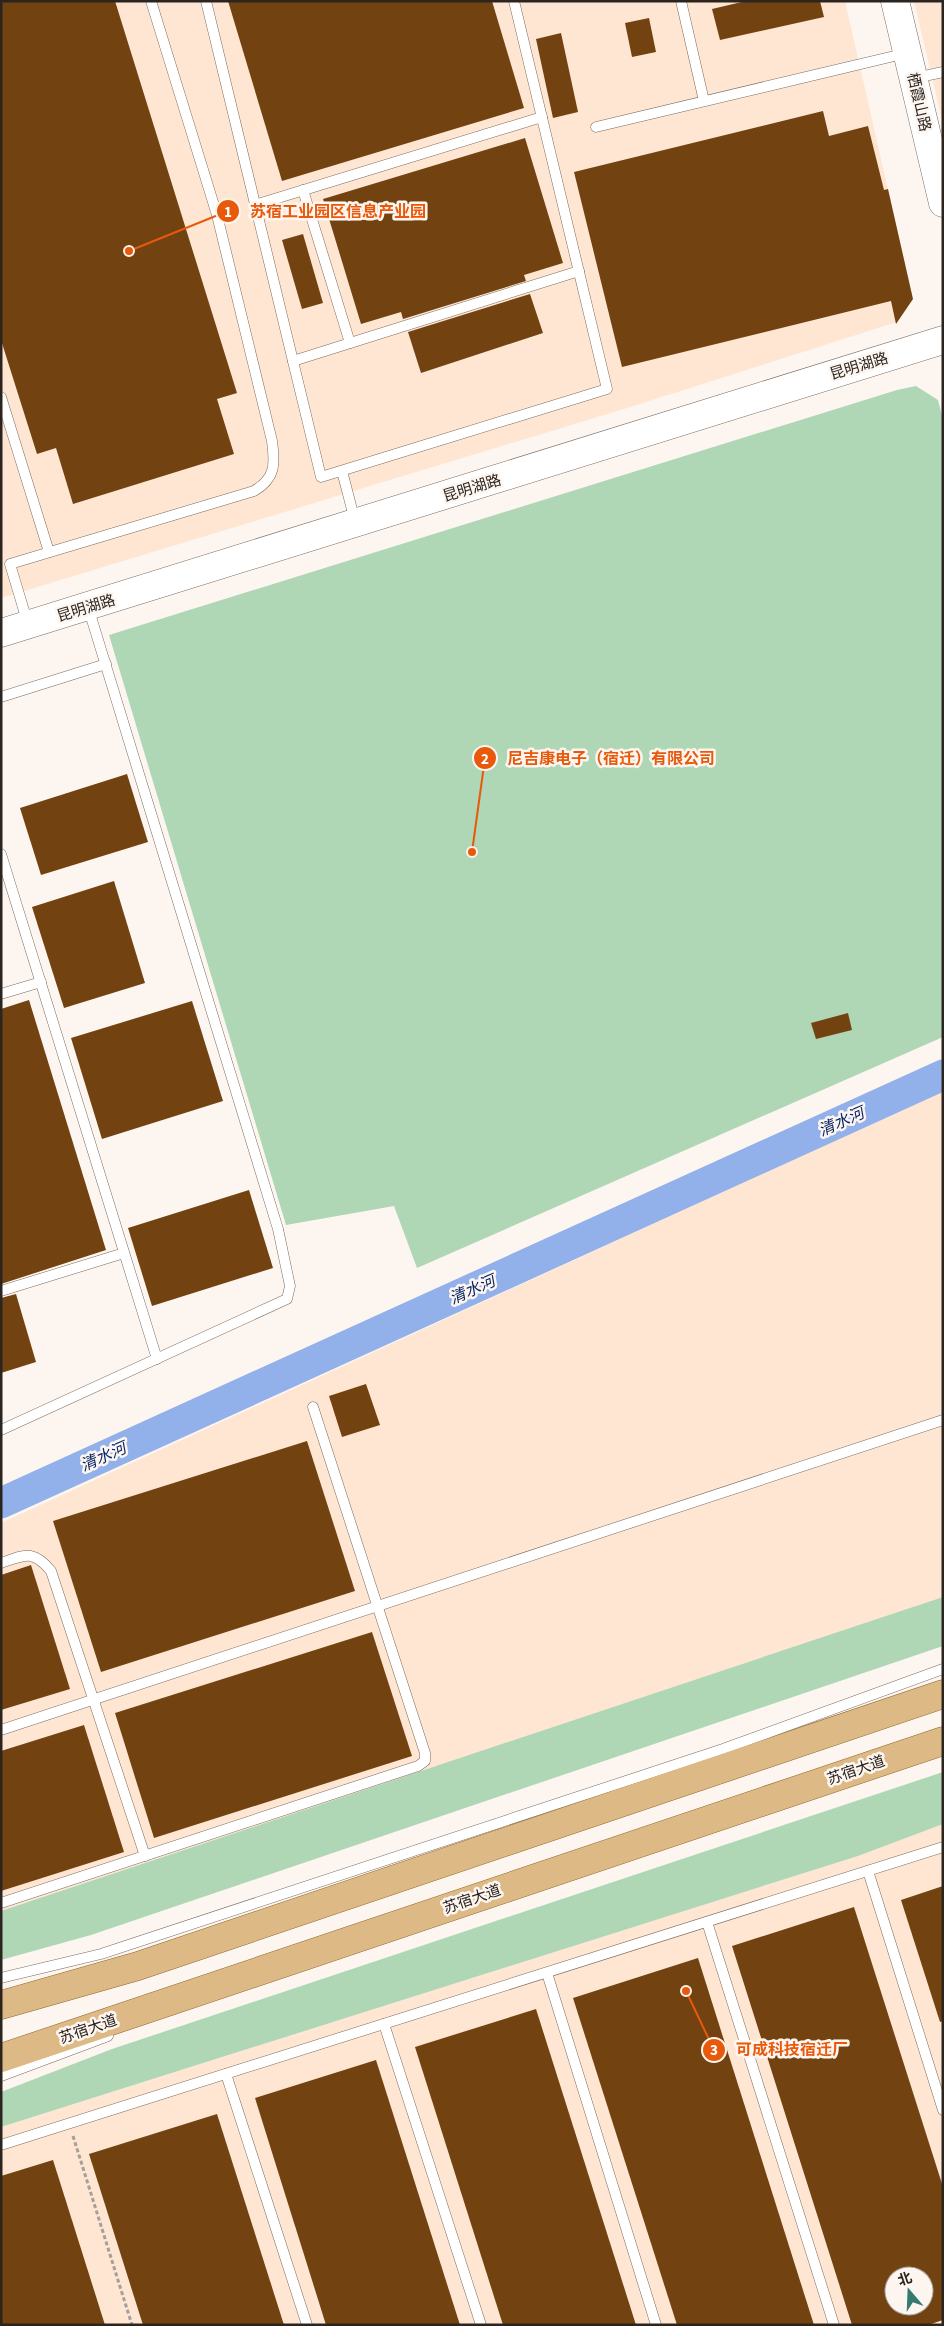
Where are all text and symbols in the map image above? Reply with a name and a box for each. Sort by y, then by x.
street label: 栖霞山路 [902,71,935,134]
callout: 苏宿工业园区信息产业园 [215,196,436,227]
text: 苏宿工业园区信息产业园 [250,201,426,223]
text: 1 [224,202,232,223]
street label: 昆明湖路 [827,348,891,385]
street label: 昆明湖路 [440,470,504,507]
street label: 昆明湖路 [54,590,118,627]
callout: 尼吉康电子（宿迁）有限公司 [472,743,725,774]
text: 尼吉康电子（宿迁）有限公司 [507,748,715,770]
text: 2 [481,749,489,770]
water label: 清水河 [815,1101,871,1142]
water label: 清水河 [446,1269,502,1310]
water label: 清水河 [77,1436,133,1477]
street label: 苏宿大道 [824,1751,888,1790]
street label: 苏宿大道 [440,1880,504,1919]
street label: 苏宿大道 [56,2010,120,2049]
callout: 可成科技宿迁厂 [701,2034,858,2065]
text: 可成科技宿迁厂 [736,2039,848,2061]
text: 3 [710,2040,718,2061]
north arrow [884,2266,934,2316]
text: 北 [895,2268,915,2291]

